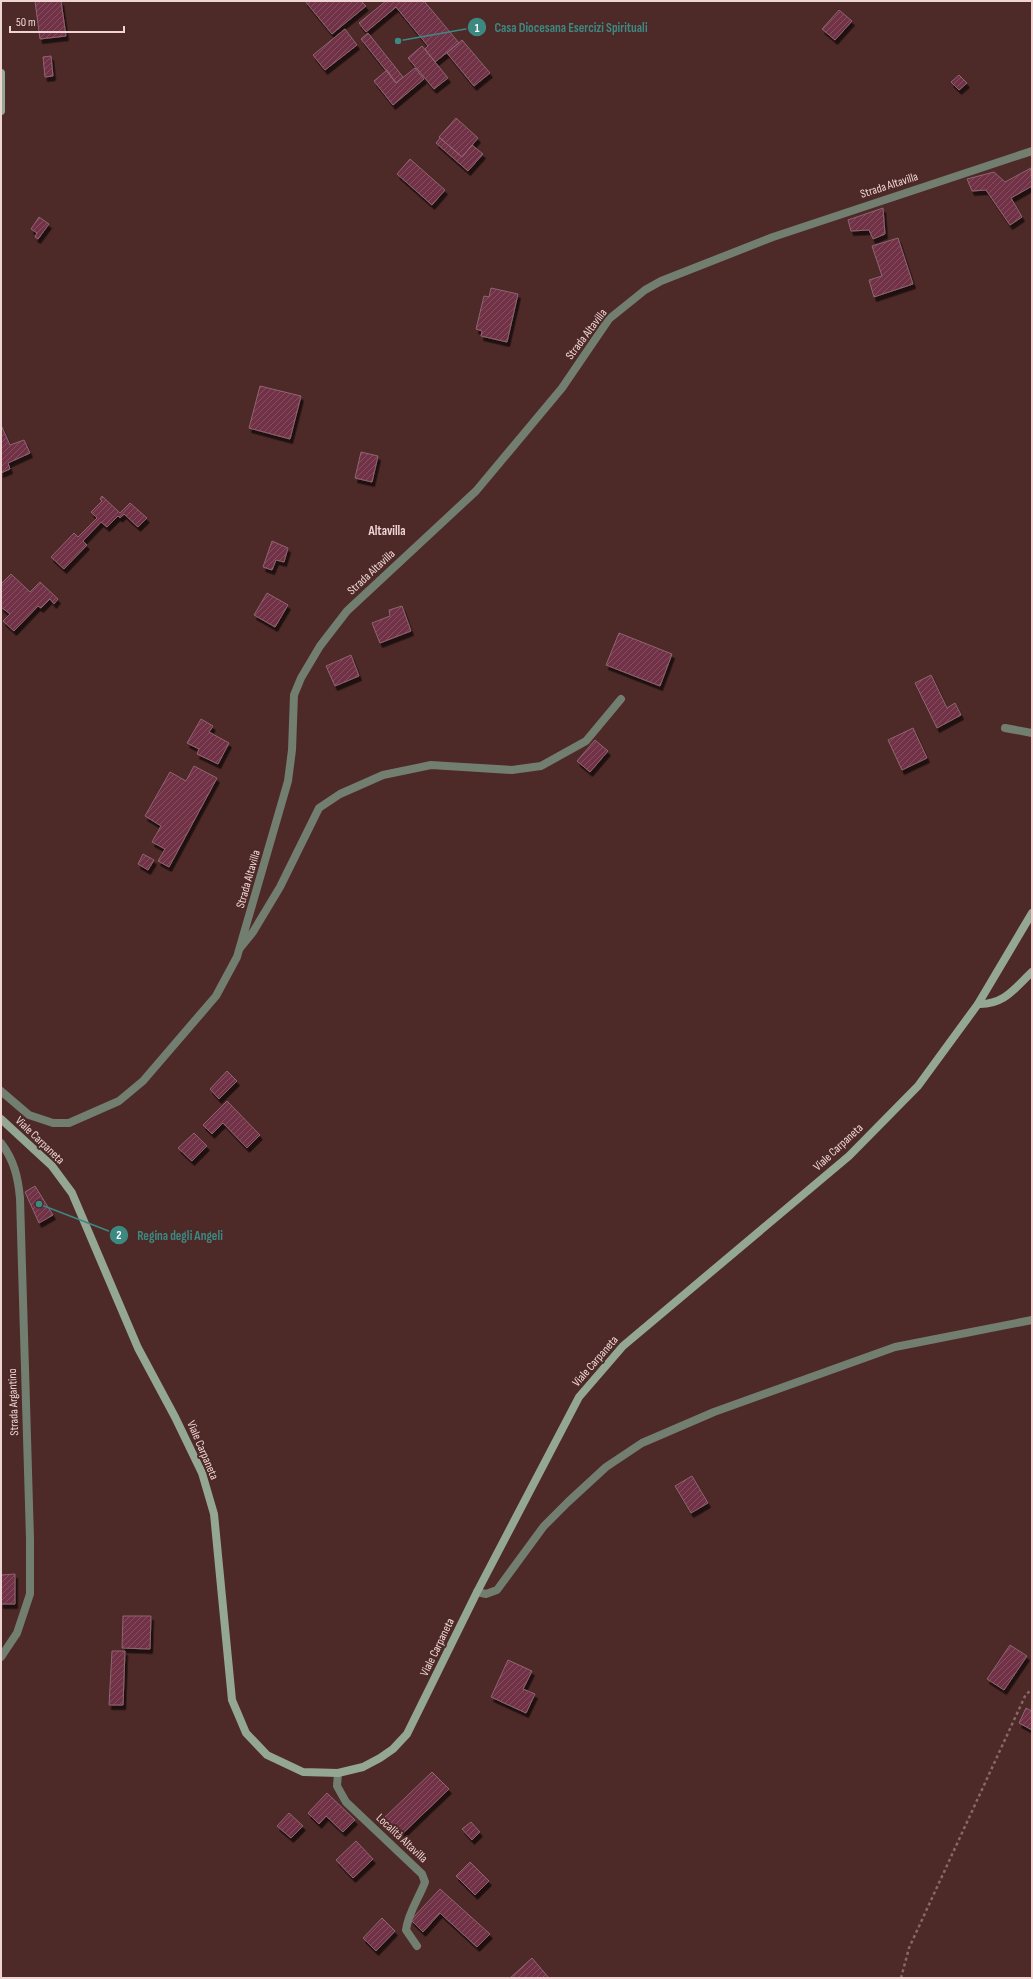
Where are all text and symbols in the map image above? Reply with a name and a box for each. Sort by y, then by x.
scale bar [10,8,124,34]
text: 50 m [16,15,36,30]
callout: Casa Diocesana Esercizi Spirituali [467,15,656,40]
text: Casa Diocesana Esercizi Spirituali [494,20,648,36]
text: 1 [475,21,480,36]
street label: Strada Altavilla [858,169,920,202]
street label: Strada Altavilla [562,306,611,363]
district label: Altavilla [367,523,406,539]
street label: Strada Altavilla [344,546,399,598]
street label: Strada Altavilla [233,848,264,910]
street label: Viale Carpaneta [12,1113,68,1168]
street label: Viale Carpaneta [810,1120,867,1174]
callout: Regina degli Angeli [109,1223,231,1248]
text: 2 [116,1228,122,1243]
text: Regina degli Angeli [137,1228,223,1244]
street label: Viale Carpaneta [569,1332,622,1390]
street label: Strada Argantino [5,1368,22,1436]
street label: Viale Carpaneta [183,1418,222,1482]
street label: Viale Carpaneta [417,1615,458,1679]
street label: Località Altavilla [373,1811,431,1866]

